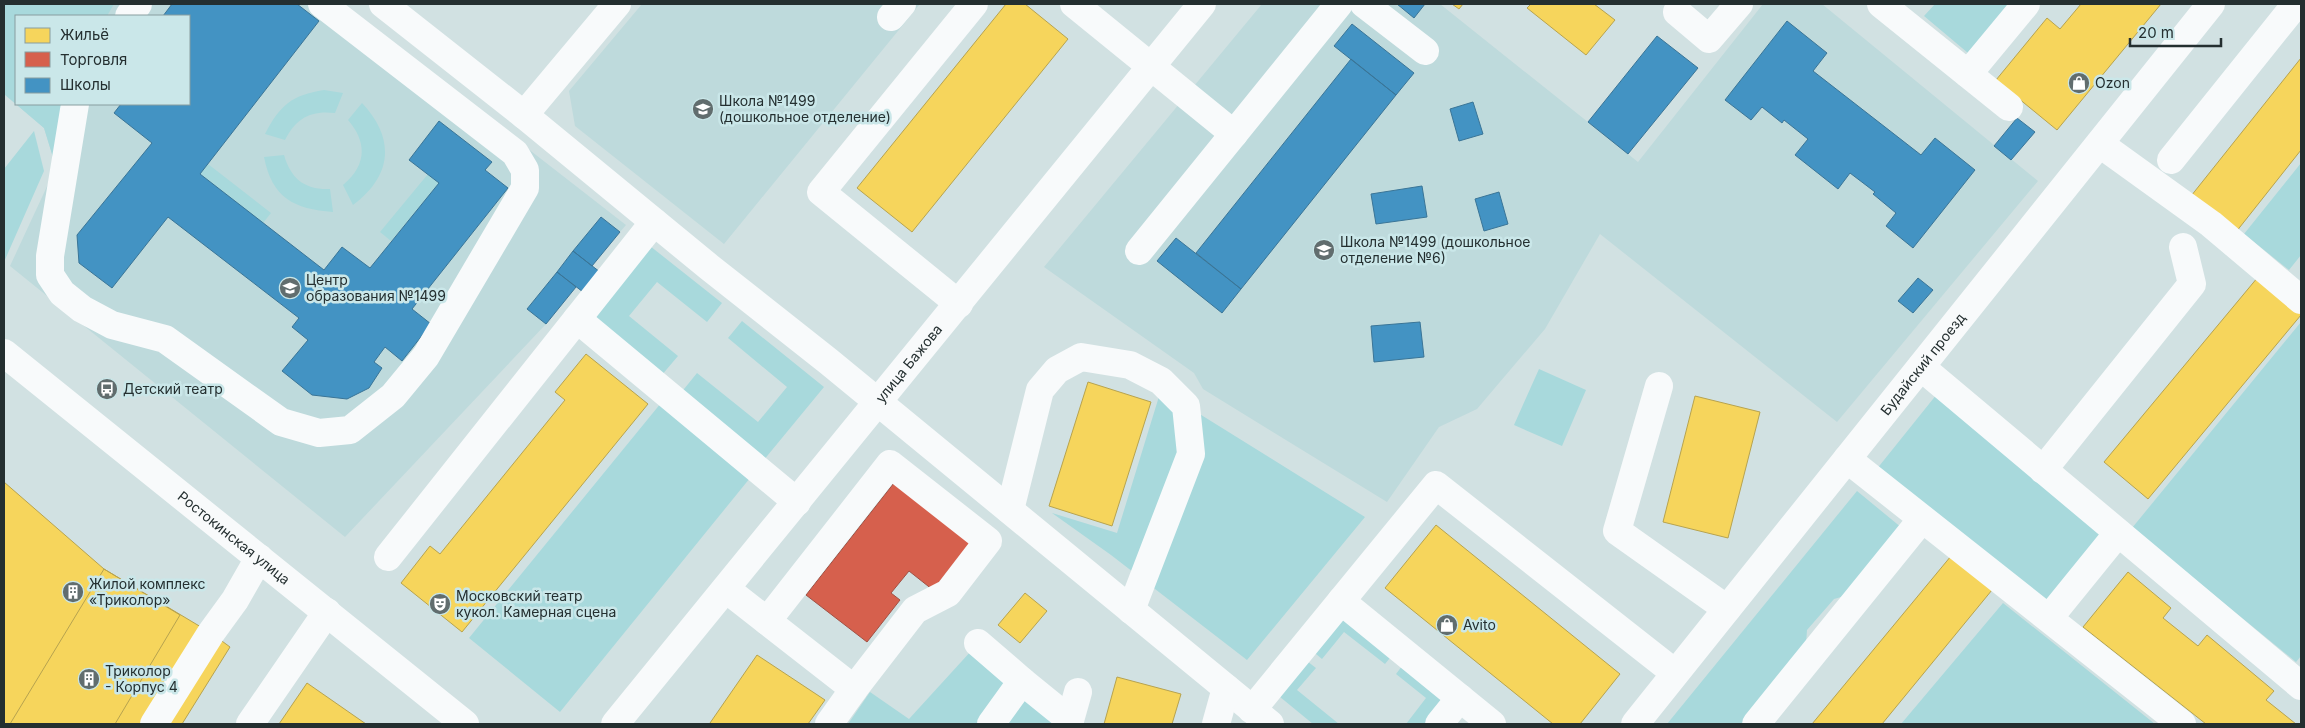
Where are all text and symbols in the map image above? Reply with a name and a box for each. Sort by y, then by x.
legend [15,15,190,105]
scale bar [2130,15,2221,47]
text: 20 m [2138,23,2174,42]
text: Жильё [60,25,109,44]
text: Торговля [60,50,127,69]
shop icon: Ozon [2067,71,2091,95]
place label: Ozon [2095,74,2130,91]
text: Школы [60,75,111,94]
place label: Школа №1499 (дошкольное отделение) [719,92,891,125]
school or university icon: Школа №1499 (дошкольное отделение) [691,97,715,121]
place label: Школа №1499 (дошкольное отделение №6) [1340,233,1530,266]
school or university icon: Школа №1499 (дошкольное отделение №6) [1312,238,1336,262]
place label: Центр образования №1499 [306,271,446,304]
school or university icon: Центр образования №1499 [278,276,302,300]
street label: Будайский проезд [1876,309,1969,418]
street label: улица Бажова [872,321,945,406]
bus stop icon: Детский театр [95,377,119,401]
place label: Детский театр [123,380,223,397]
street label: Ростокинская улица [175,487,294,588]
place label: Жилой комплекс «Триколор» [89,575,206,608]
building icon: Жилой комплекс «Триколор» [61,580,85,604]
place label: Московский театр кукол. Камерная сцена [456,587,616,620]
theatre icon: Московский театр кукол. Камерная сцена [428,592,452,616]
shop icon: Avito [1435,613,1459,637]
place label: Avito [1463,616,1496,633]
place label: Триколор - Корпус 4 [105,662,178,695]
building icon: Триколор - Корпус 4 [77,667,101,691]

